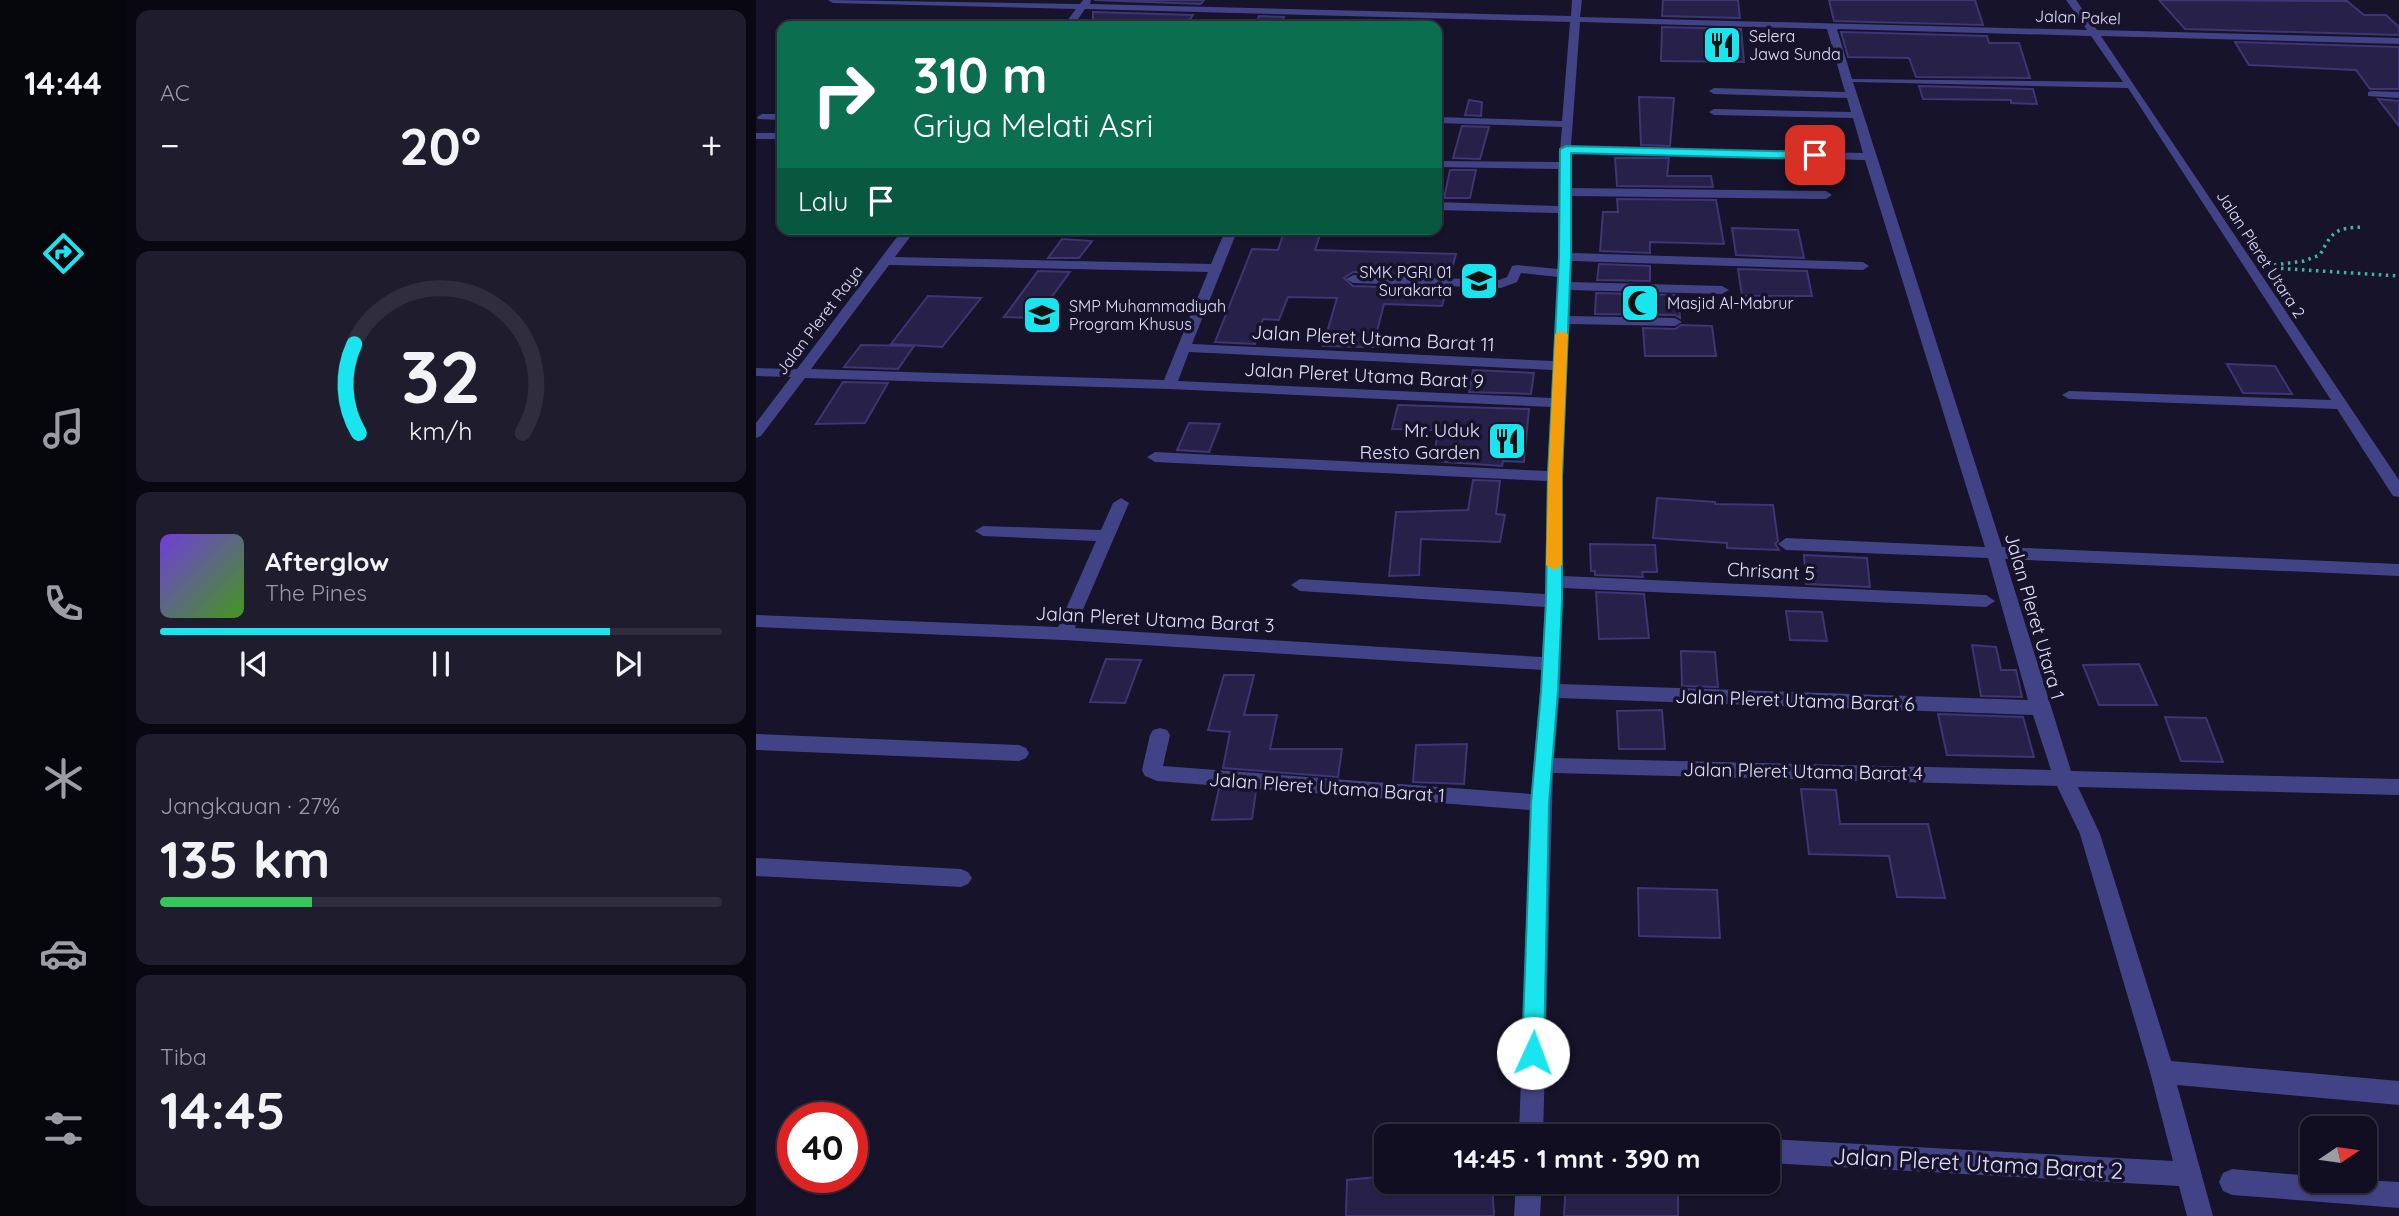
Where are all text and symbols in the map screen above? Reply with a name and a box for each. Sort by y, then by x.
street label: Jalan Pakel [2035,6,2121,28]
restaurant icon: Selera Jawa Sunda [1701,24,1743,66]
place label: Selera Jawa Sunda [1749,26,1841,64]
text: 310 m [913,44,1047,105]
icon: right [798,49,889,140]
text: 14:44 [24,63,102,103]
text: AC [160,78,190,107]
text: Griya Melati Asri [913,105,1153,145]
text: 20° [399,113,481,178]
text: − [160,121,180,169]
text: + [701,121,722,169]
pin [1785,125,1845,185]
icon: arrive [1796,136,1834,174]
icon: arrive [862,182,900,220]
text: Lalu [798,185,848,218]
street label: Jalan Pleret Utara 2 [2212,186,2310,322]
icon: directions [39,229,88,278]
school or university icon: SMK PGRI 01 Surakarta [1458,260,1500,302]
street label: Jalan Pleret Raya [771,261,867,379]
place label: SMK PGRI 01 Surakarta [1359,262,1452,300]
mosque icon: Masjid Al-Mabrur [1619,282,1661,324]
place label: Masjid Al-Mabrur [1667,293,1794,313]
school or university icon: SMP Muhammadiyah Program Khusus [1021,294,1063,336]
place label: SMP Muhammadiyah Program Khusus [1069,296,1226,334]
street label: Jalan Pleret Utama Barat 11 [1251,320,1495,356]
text: 32 [401,330,481,421]
street label: Jalan Pleret Utama Barat 9 [1243,357,1485,393]
icon: music [39,404,88,453]
text: km/h [409,415,473,446]
place label: Mr. Uduk Resto Garden [1360,418,1480,464]
restaurant icon: Mr. Uduk Resto Garden [1486,420,1528,462]
street label: Jalan Pleret Utara 1 [2000,530,2070,702]
text: Afterglow [265,545,389,578]
street label: Chrisant 5 [1726,557,1816,585]
text: The Pines [265,578,367,607]
icon: phone [39,579,88,628]
street label: Jalan Pleret Utama Barat 3 [1035,601,1275,637]
icon: previous [235,645,273,683]
icon: pause [422,645,460,683]
icon: next [609,645,647,683]
street label: Jalan Pleret Utama Barat 6 [1675,684,1915,716]
icon: climate [39,754,88,803]
street label: Jalan Pleret Utama Barat 4 [1683,757,1923,785]
street label: Jalan Pleret Utama Barat 1 [1208,767,1446,807]
text: Jangkauan · 27% [160,791,340,820]
text: 135 km [160,826,330,891]
icon: car [39,929,88,978]
position arrow [1496,1016,1570,1090]
text: Tiba [160,1042,207,1071]
text: 14:45 [160,1077,286,1142]
speed limit sign: 40 [777,1102,868,1193]
icon: filters [39,1104,88,1153]
north arrow [2300,1116,2376,1194]
map controls [2300,1116,2377,1193]
street label: Jalan Pleret Utama Barat 2 [1832,1141,2124,1185]
text: 14:45 · 1 mnt · 390 m [1454,1142,1700,1175]

